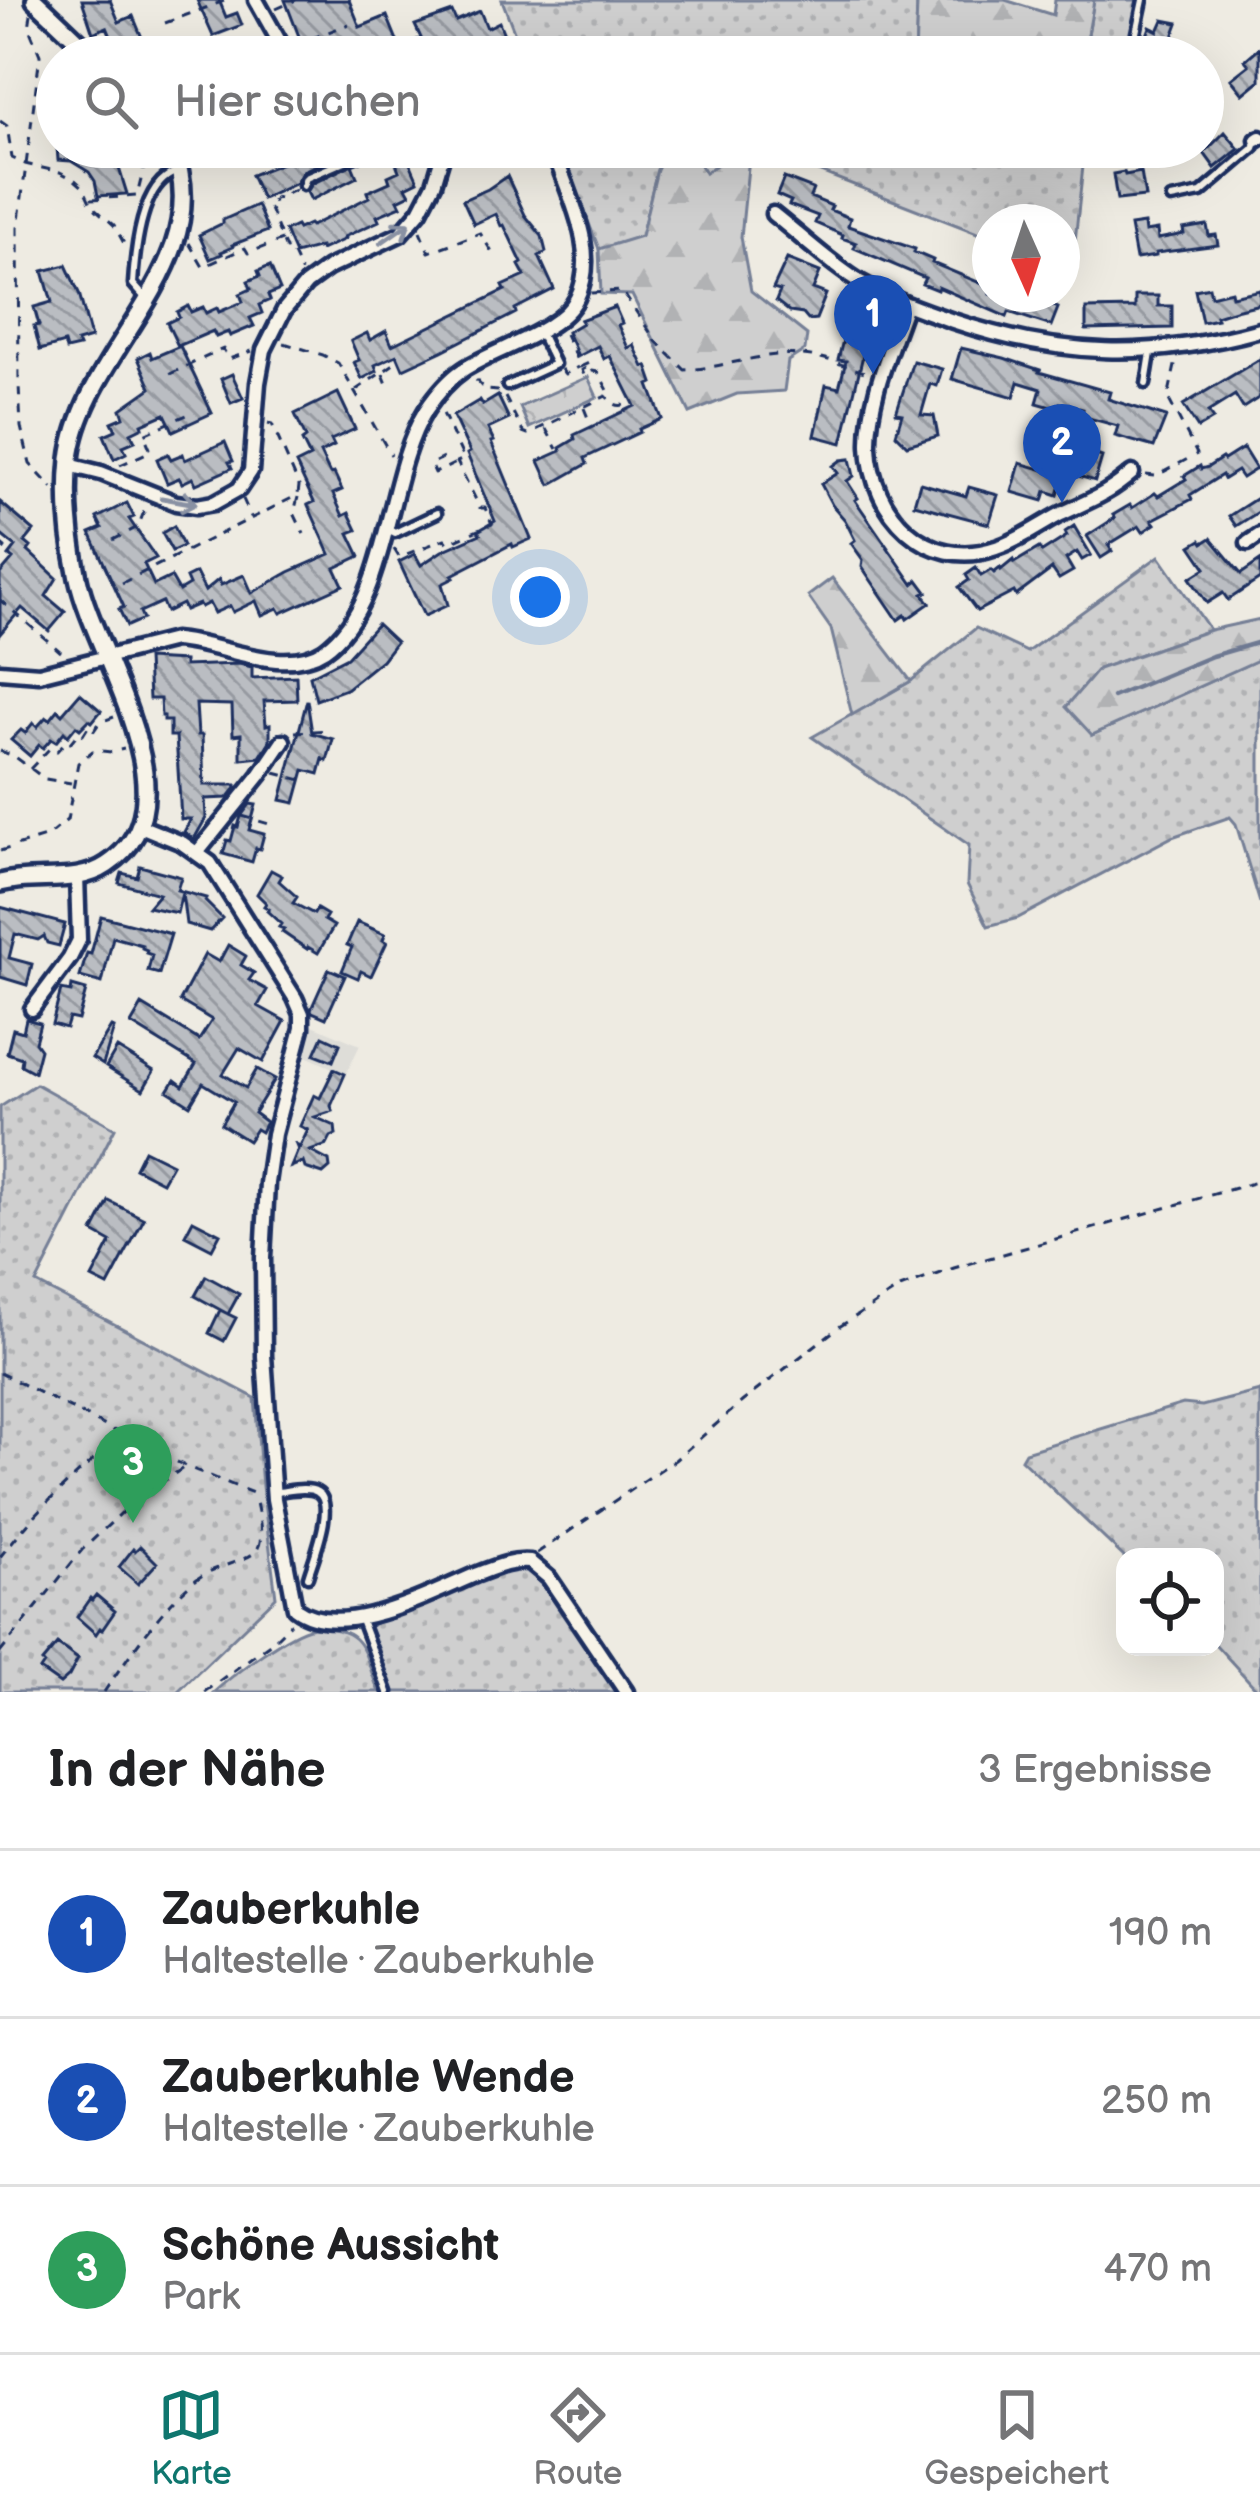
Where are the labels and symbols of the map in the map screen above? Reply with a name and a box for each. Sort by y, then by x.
north arrow [972,204,1080,312]
one-way arrow [378,220,411,245]
pin: 1 [834,275,912,374]
pin: 2 [1023,404,1101,503]
one-way arrow [159,491,198,514]
your location [510,567,570,627]
pin: 3 [94,1424,172,1523]

